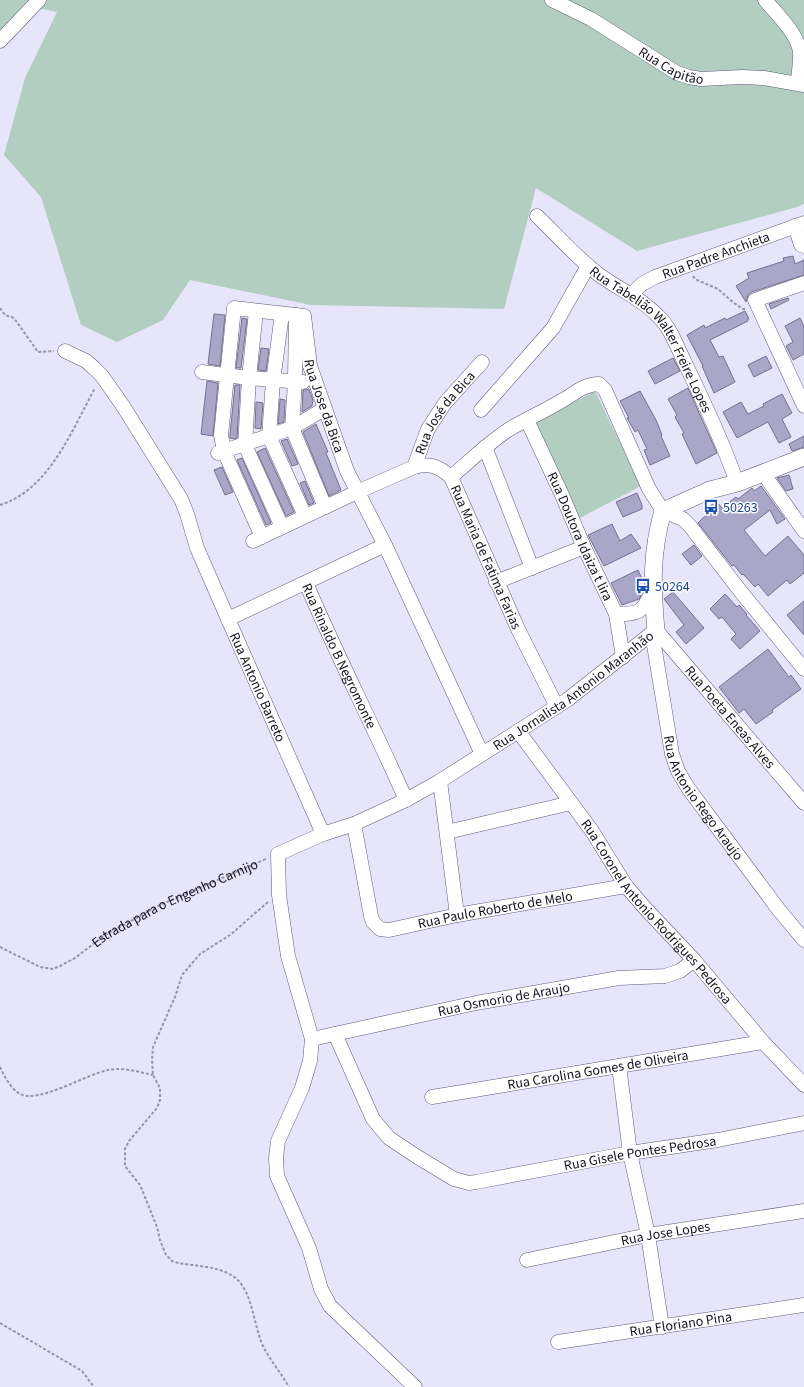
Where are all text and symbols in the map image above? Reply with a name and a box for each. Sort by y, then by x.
street label: Rua Capitão [634,42,705,90]
street label: Rua Padre Anchieta [660,227,773,285]
street label: Rua Tabelião Walter Freire Lopes [585,262,716,416]
street label: Rua Jose da Bica [298,358,349,456]
street label: Rua José da Bica [410,367,480,458]
street label: Rua Doutora Idaiza t lira [542,469,617,605]
street label: Rua Maria de Fatima Farias [445,482,526,633]
bus stop icon: 50263 [702,498,720,516]
place label: 50263 [723,498,758,518]
bus stop icon: 50264 [634,577,652,595]
place label: 50264 [655,577,690,597]
street label: Rua Rinaldo B Negromonte [296,580,381,732]
street label: Rua Jornalista Antonio Maranhão [489,626,658,756]
street label: Rua Antonio Barreto [224,629,290,745]
street label: Rua Poeta Eneas Alves [680,662,779,773]
street label: Rua Antonio Rego Araujo [658,734,748,865]
street label: Rua Coronel Antonio Rodrigues Pedrosa [576,815,736,1009]
street label: Estrada para o Engenho Carnijo [88,855,261,953]
street label: Rua Paulo Roberto de Melo [416,886,574,934]
street label: Rua Osmorio de Araujo [436,978,572,1022]
street label: Rua Carolina Gomes de Oliveira [506,1046,690,1095]
street label: Rua Gisele Pontes Pedrosa [562,1131,718,1176]
street label: Rua Jose Lopes [619,1217,712,1251]
street label: Rua Floriano Pina [628,1307,733,1342]

